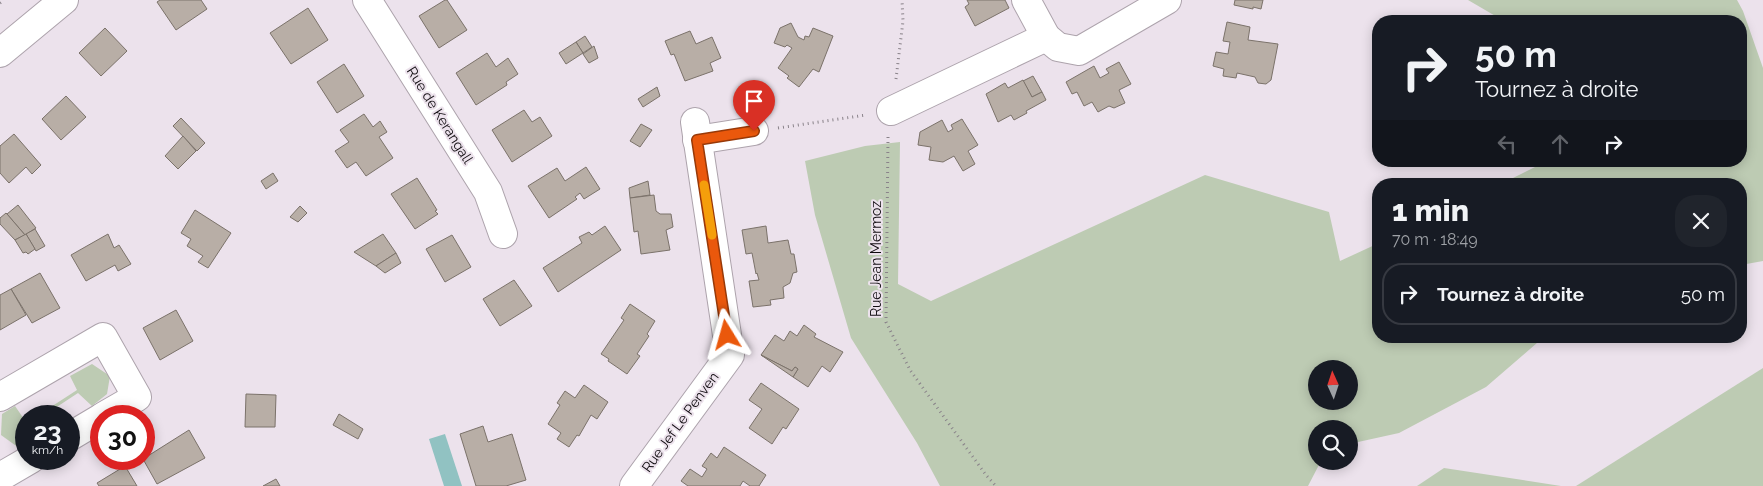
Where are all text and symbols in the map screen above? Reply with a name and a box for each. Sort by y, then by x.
text: 50 m [1475,34,1557,75]
icon: right [1392,35,1457,100]
street label: Rue de Kerangall [404,64,476,166]
text: Tournez à droite [1475,76,1639,102]
pin [733,80,775,131]
icon: arrive [740,87,768,115]
icon: left [1493,130,1521,158]
icon: ahead [1546,130,1574,158]
icon: right [1599,130,1627,158]
text: 1 min [1392,193,1469,228]
button: close [1675,195,1727,247]
street label: Rue Jean Mermoz [868,201,884,317]
text: 70 m · 18:49 [1392,230,1478,249]
icon: right [1394,280,1422,308]
text: Tournez à droite [1437,283,1584,305]
text: 50 m [1681,283,1725,305]
position arrow [700,308,752,360]
north arrow [1308,360,1358,410]
map controls [1308,360,1358,470]
street label: Rue Jef Le Penven [638,369,722,475]
speed limit sign: 30 [90,405,155,470]
text: 23 [33,416,62,446]
button: search [1308,420,1358,470]
text: km/h [32,443,63,457]

